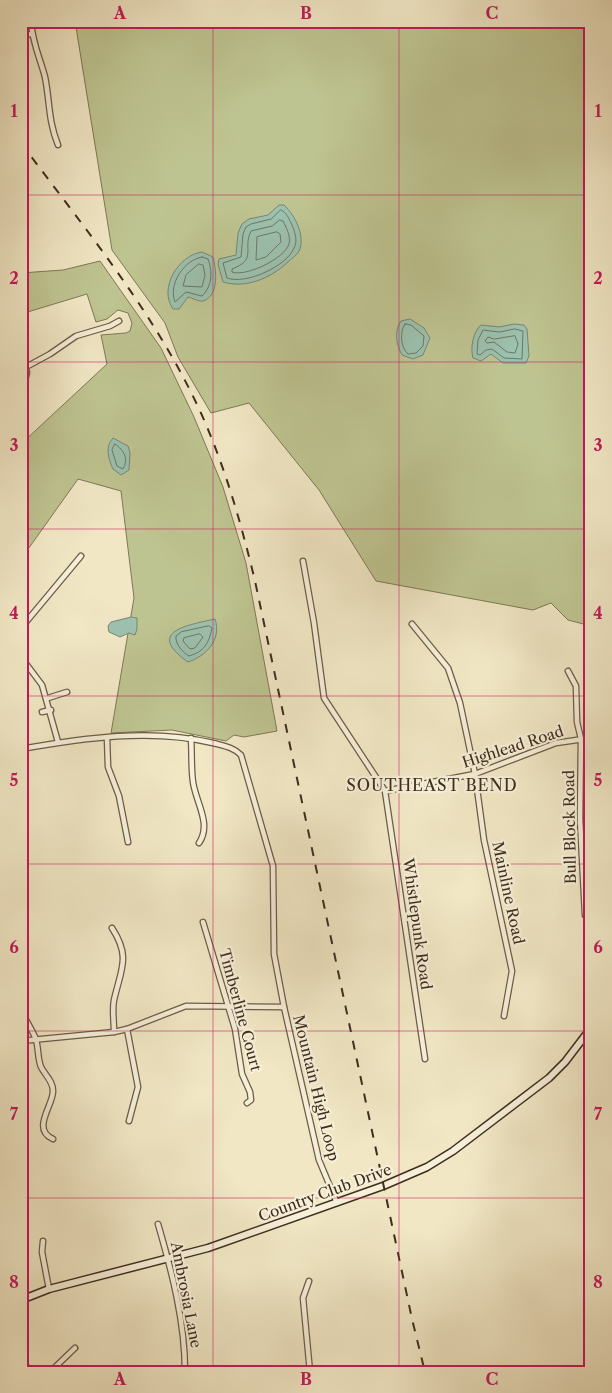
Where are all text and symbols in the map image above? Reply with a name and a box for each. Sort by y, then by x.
text: A [113,3,127,23]
text: B [300,3,312,23]
text: C [486,3,498,23]
text: 1 [10,101,18,121]
text: 1 [594,101,602,121]
text: 2 [9,268,19,288]
text: 2 [593,268,603,288]
text: 3 [9,435,19,455]
text: 3 [593,435,603,455]
text: 4 [9,603,19,623]
text: 4 [593,603,603,623]
street label: Highlead Road [460,721,566,772]
text: 5 [10,770,19,790]
street label: Bull Block Road [559,770,580,884]
text: 5 [594,770,603,790]
district label: SOUTHEAST BEND [346,775,518,795]
street label: Mainline Road [488,840,529,946]
street label: Whistlepunk Road [399,856,436,991]
text: 6 [9,937,19,957]
text: 6 [593,937,603,957]
street label: Timberline Court [215,947,266,1074]
street label: Mountain High Loop [289,1013,344,1163]
text: 7 [10,1104,19,1124]
text: 7 [594,1104,603,1124]
street label: Country Club Drive [256,1160,394,1225]
street label: Ambrosia Lane [167,1239,206,1350]
text: 8 [9,1272,19,1292]
text: 8 [593,1272,603,1292]
text: A [113,1369,127,1389]
text: B [300,1369,312,1389]
text: C [486,1369,498,1389]

